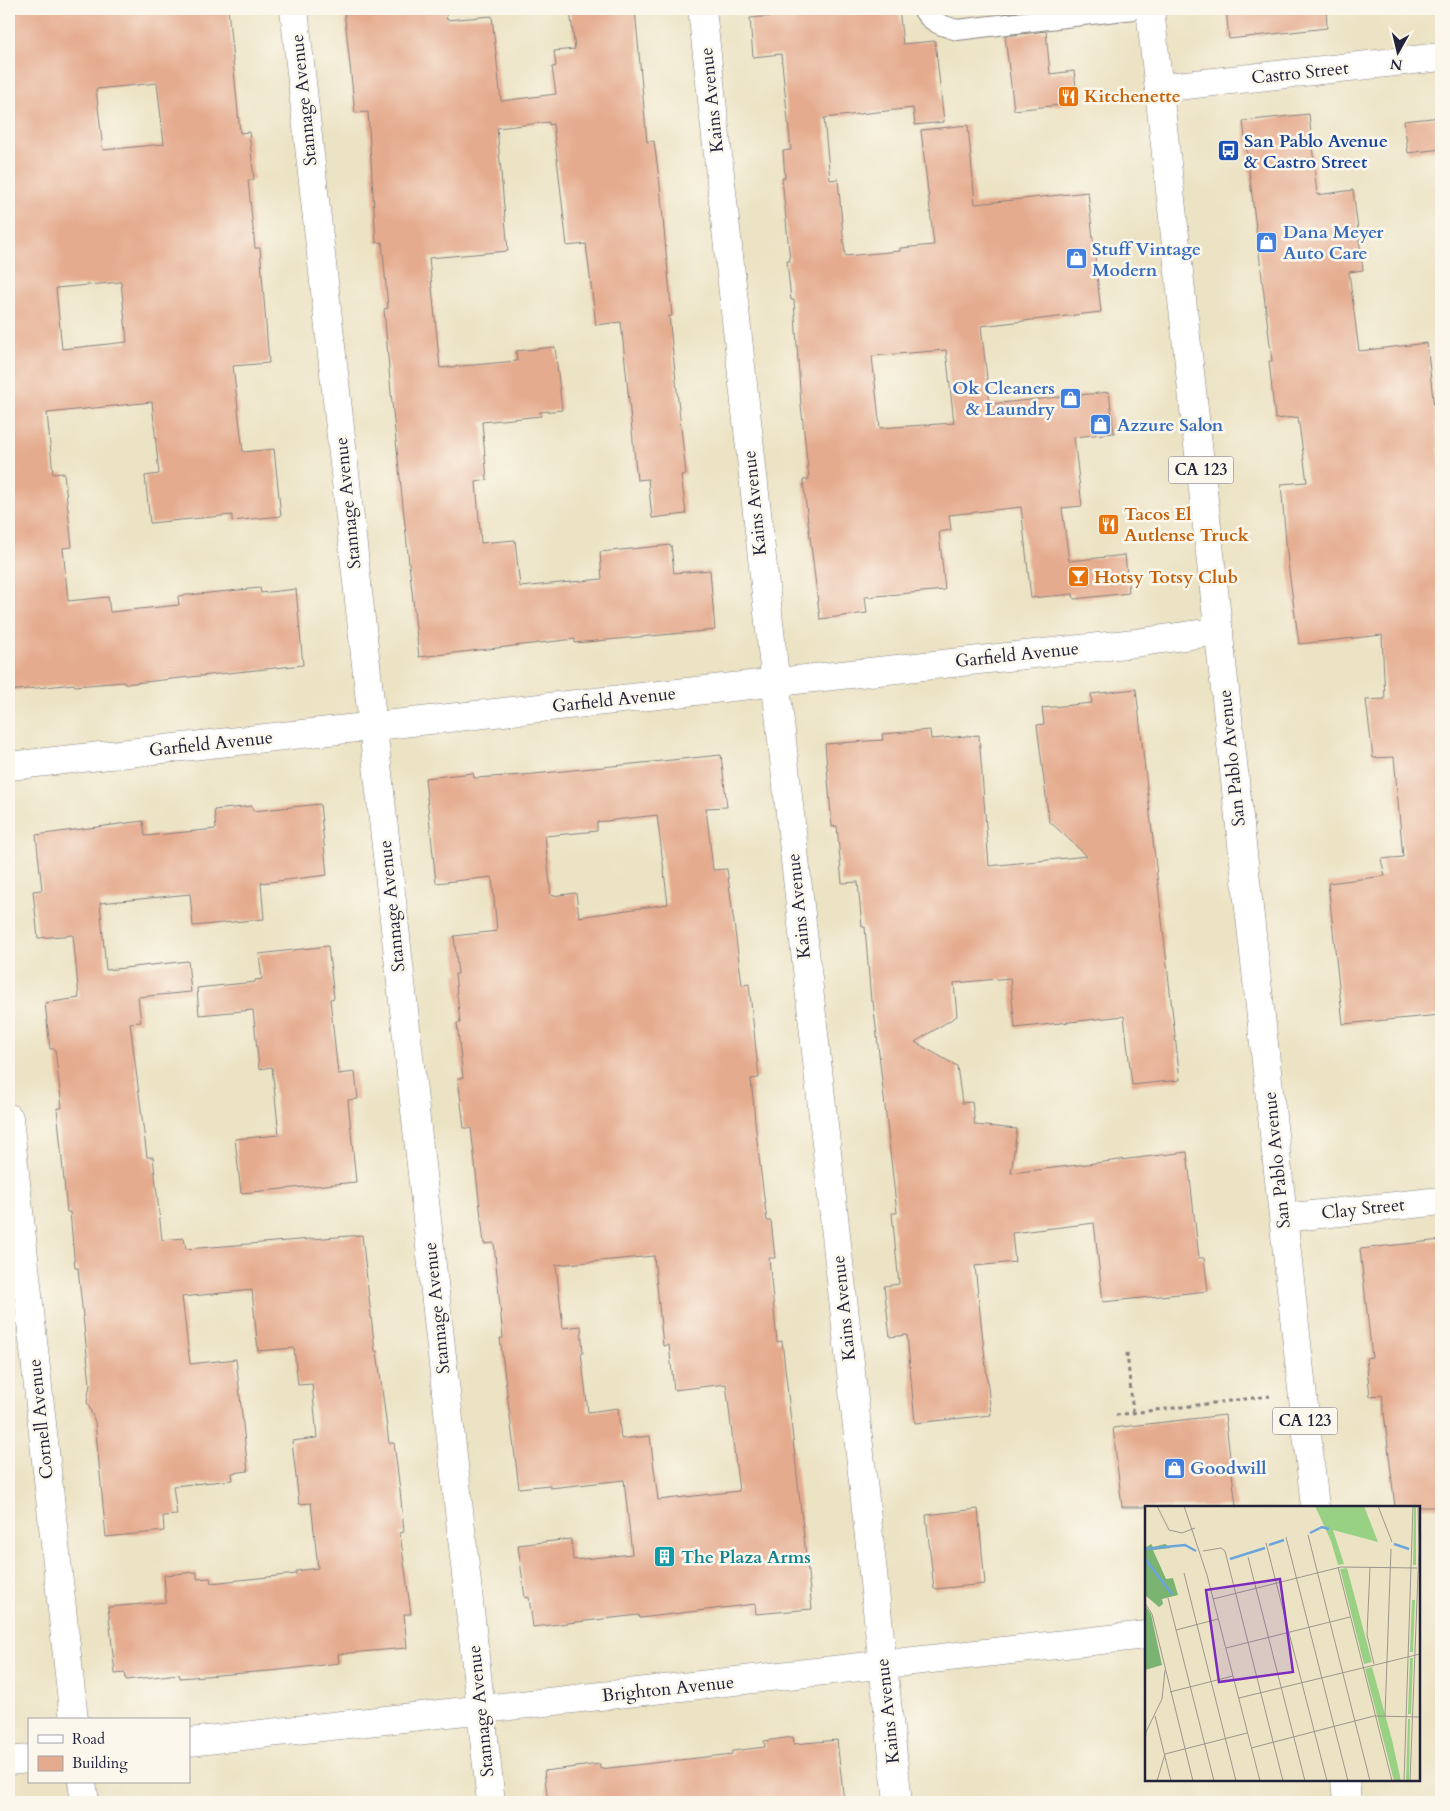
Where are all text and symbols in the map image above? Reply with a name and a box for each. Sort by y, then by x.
north arrow [1372,28,1422,78]
street label: Stannage Avenue [285,33,323,167]
street label: Kains Avenue [694,46,730,154]
text: N [1389,54,1404,75]
street label: Castro Street [1250,55,1350,91]
restaurant icon: Kitchenette [1056,84,1080,108]
place label: Kitchenette [1084,84,1181,109]
place label: San Pablo Avenue & Castro Street [1244,129,1388,175]
bus stop icon: San Pablo Avenue & Castro Street [1216,139,1240,163]
place label: Dana Meyer Auto Care [1283,220,1384,266]
shop icon: Dana Meyer Auto Care [1255,230,1279,254]
place label: Stuff Vintage Modern [1092,237,1201,283]
shop icon: Stuff Vintage Modern [1064,247,1088,271]
place label: Ok Cleaners & Laundry [952,376,1056,422]
shop icon: Ok Cleaners & Laundry [1059,386,1083,410]
shop icon: Azzure Salon [1089,413,1113,437]
place label: Azzure Salon [1117,413,1224,438]
street label: Stannage Avenue [329,436,367,570]
street label: Kains Avenue [737,449,773,557]
road number: CA 123 [1168,456,1234,484]
place label: Tacos El Autlense Truck [1124,502,1250,548]
restaurant icon: Tacos El Autlense Truck [1096,512,1120,536]
bar icon: Hotsy Totsy Club [1066,565,1090,589]
place label: Hotsy Totsy Club [1094,565,1238,590]
street label: Garfield Avenue [954,636,1080,674]
street label: Garfield Avenue [551,681,677,719]
street label: San Pablo Avenue [1212,688,1252,828]
street label: Garfield Avenue [148,725,274,763]
street label: Stannage Avenue [373,839,411,973]
street label: Kains Avenue [781,852,817,960]
street label: San Pablo Avenue [1257,1090,1297,1230]
street label: Clay Street [1320,1192,1406,1226]
street label: Stannage Avenue [418,1241,456,1375]
street label: Kains Avenue [826,1254,862,1362]
street label: Cornell Avenue [22,1358,60,1480]
road number: CA 123 [1272,1408,1338,1434]
shop icon: Goodwill [1162,1456,1186,1480]
place label: Goodwill [1190,1456,1267,1481]
inset map [1145,1506,1420,1781]
building icon: The Plaza Arms [653,1545,677,1569]
place label: The Plaza Arms [681,1545,811,1570]
street label: Stannage Avenue [462,1644,500,1778]
street label: Kains Avenue [870,1657,906,1765]
street label: Brighton Avenue [601,1670,735,1708]
legend [28,1718,190,1784]
text: Road [72,1729,105,1749]
text: Building [72,1753,128,1773]

